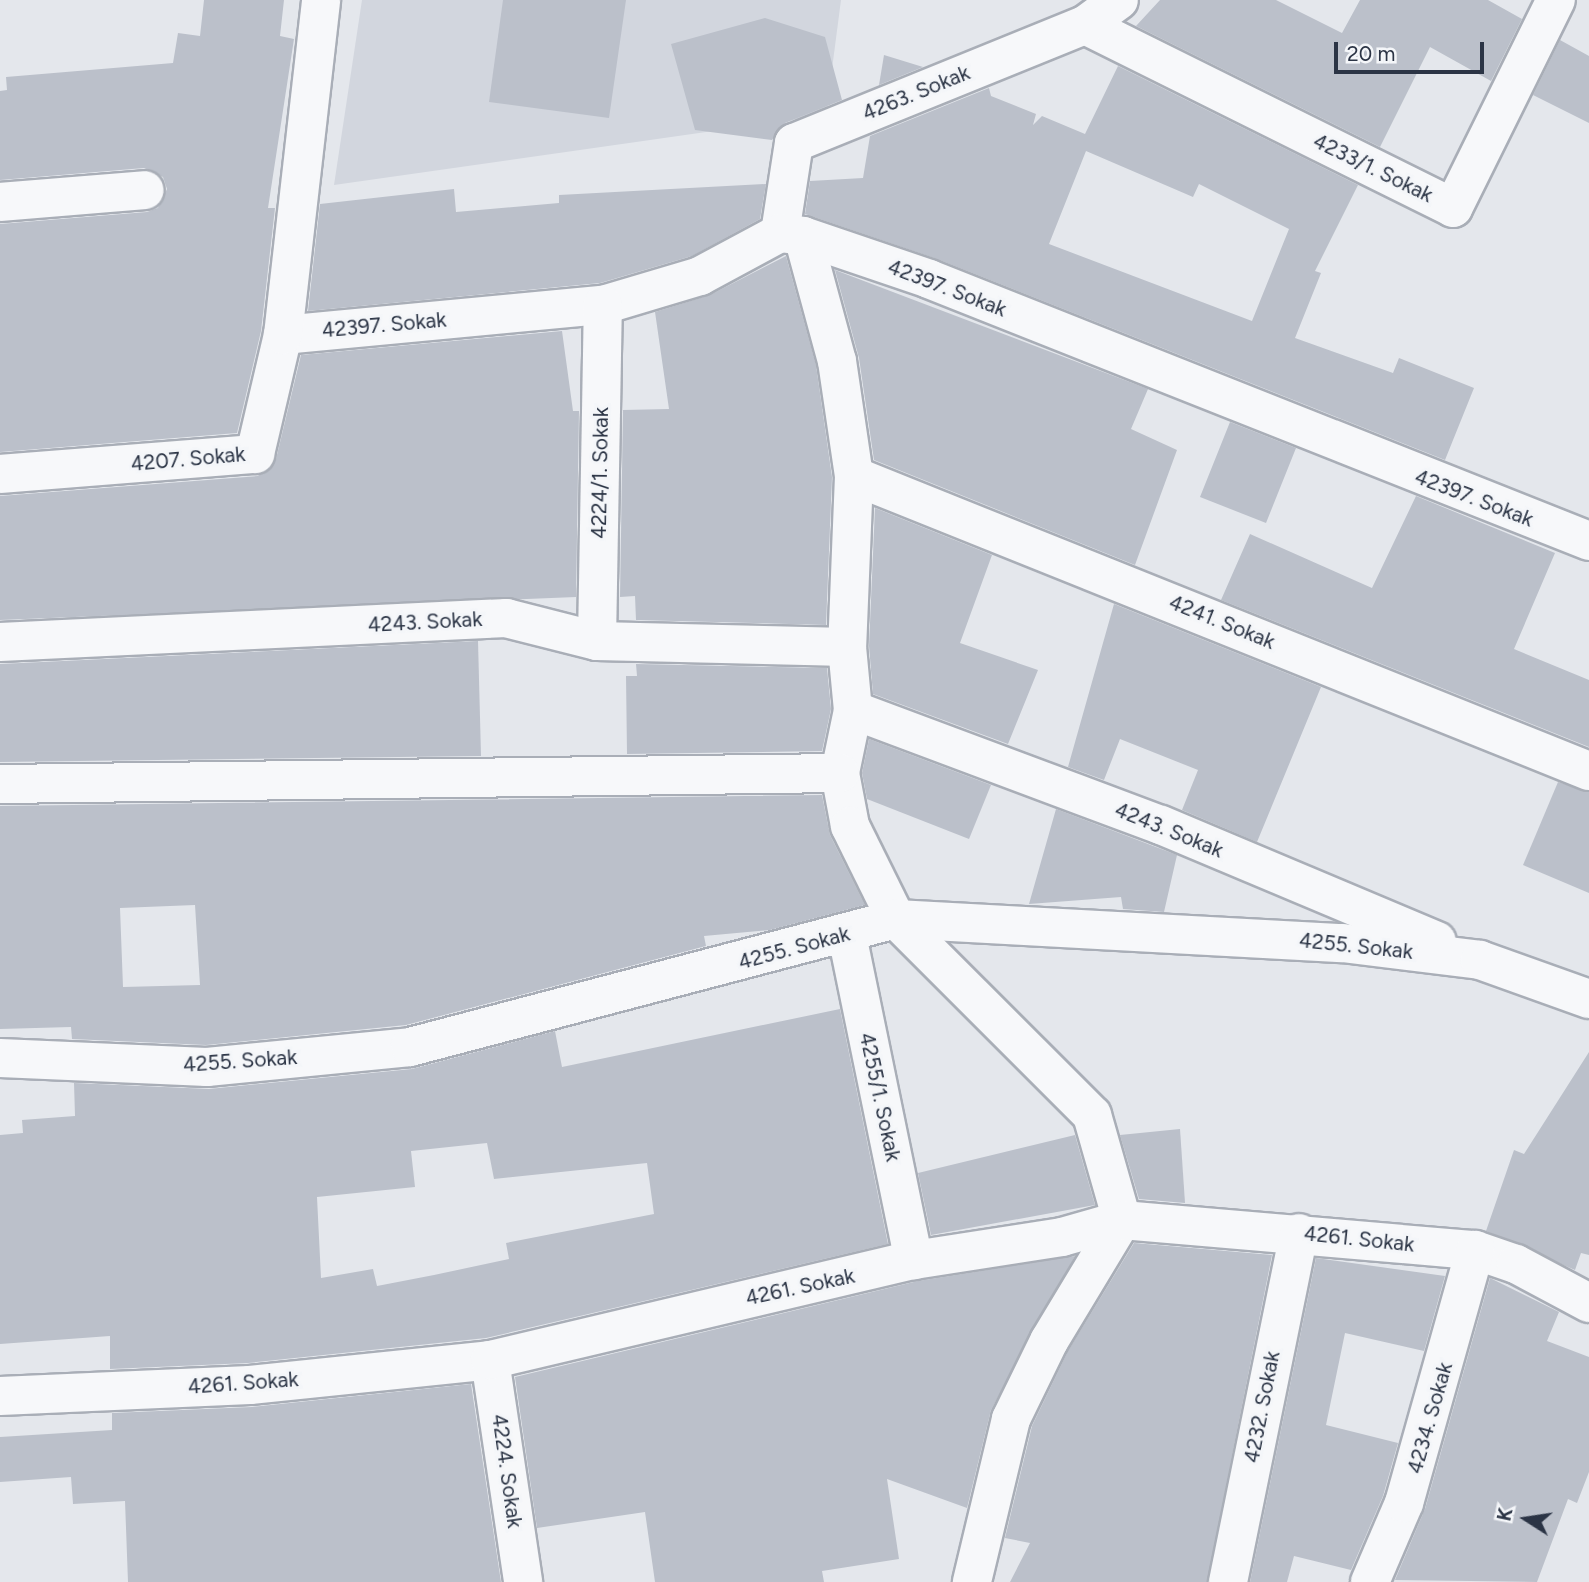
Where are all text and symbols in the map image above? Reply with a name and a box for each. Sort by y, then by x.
scale bar [1337,28,1488,72]
text: 20 m [1347,41,1395,66]
street label: 4263. Sokak [859,60,973,126]
street label: 4233/1. Sokak [1309,128,1437,208]
street label: 42397. Sokak [884,254,1010,322]
street label: 42397. Sokak [321,307,447,343]
street label: 4224/1. Sokak [586,407,614,539]
street label: 4207. Sokak [130,441,246,477]
street label: 42397. Sokak [1411,464,1537,532]
street label: 4241. Sokak [1165,589,1279,655]
street label: 4243. Sokak [367,606,483,638]
street label: 4243. Sokak [1111,797,1227,863]
street label: 4255. Sokak [735,921,853,975]
street label: 4255. Sokak [1298,927,1414,965]
street label: 4255/1. Sokak [854,1030,906,1164]
street label: 4255. Sokak [182,1044,298,1078]
street label: 4261. Sokak [1303,1221,1415,1257]
street label: 4261. Sokak [743,1263,857,1311]
street label: 4232. Sokak [1239,1349,1285,1465]
street label: 4234. Sokak [1402,1359,1458,1477]
street label: 4261. Sokak [187,1367,299,1399]
street label: 4224. Sokak [487,1412,527,1530]
north arrow [1491,1484,1561,1554]
text: K [1492,1506,1518,1523]

